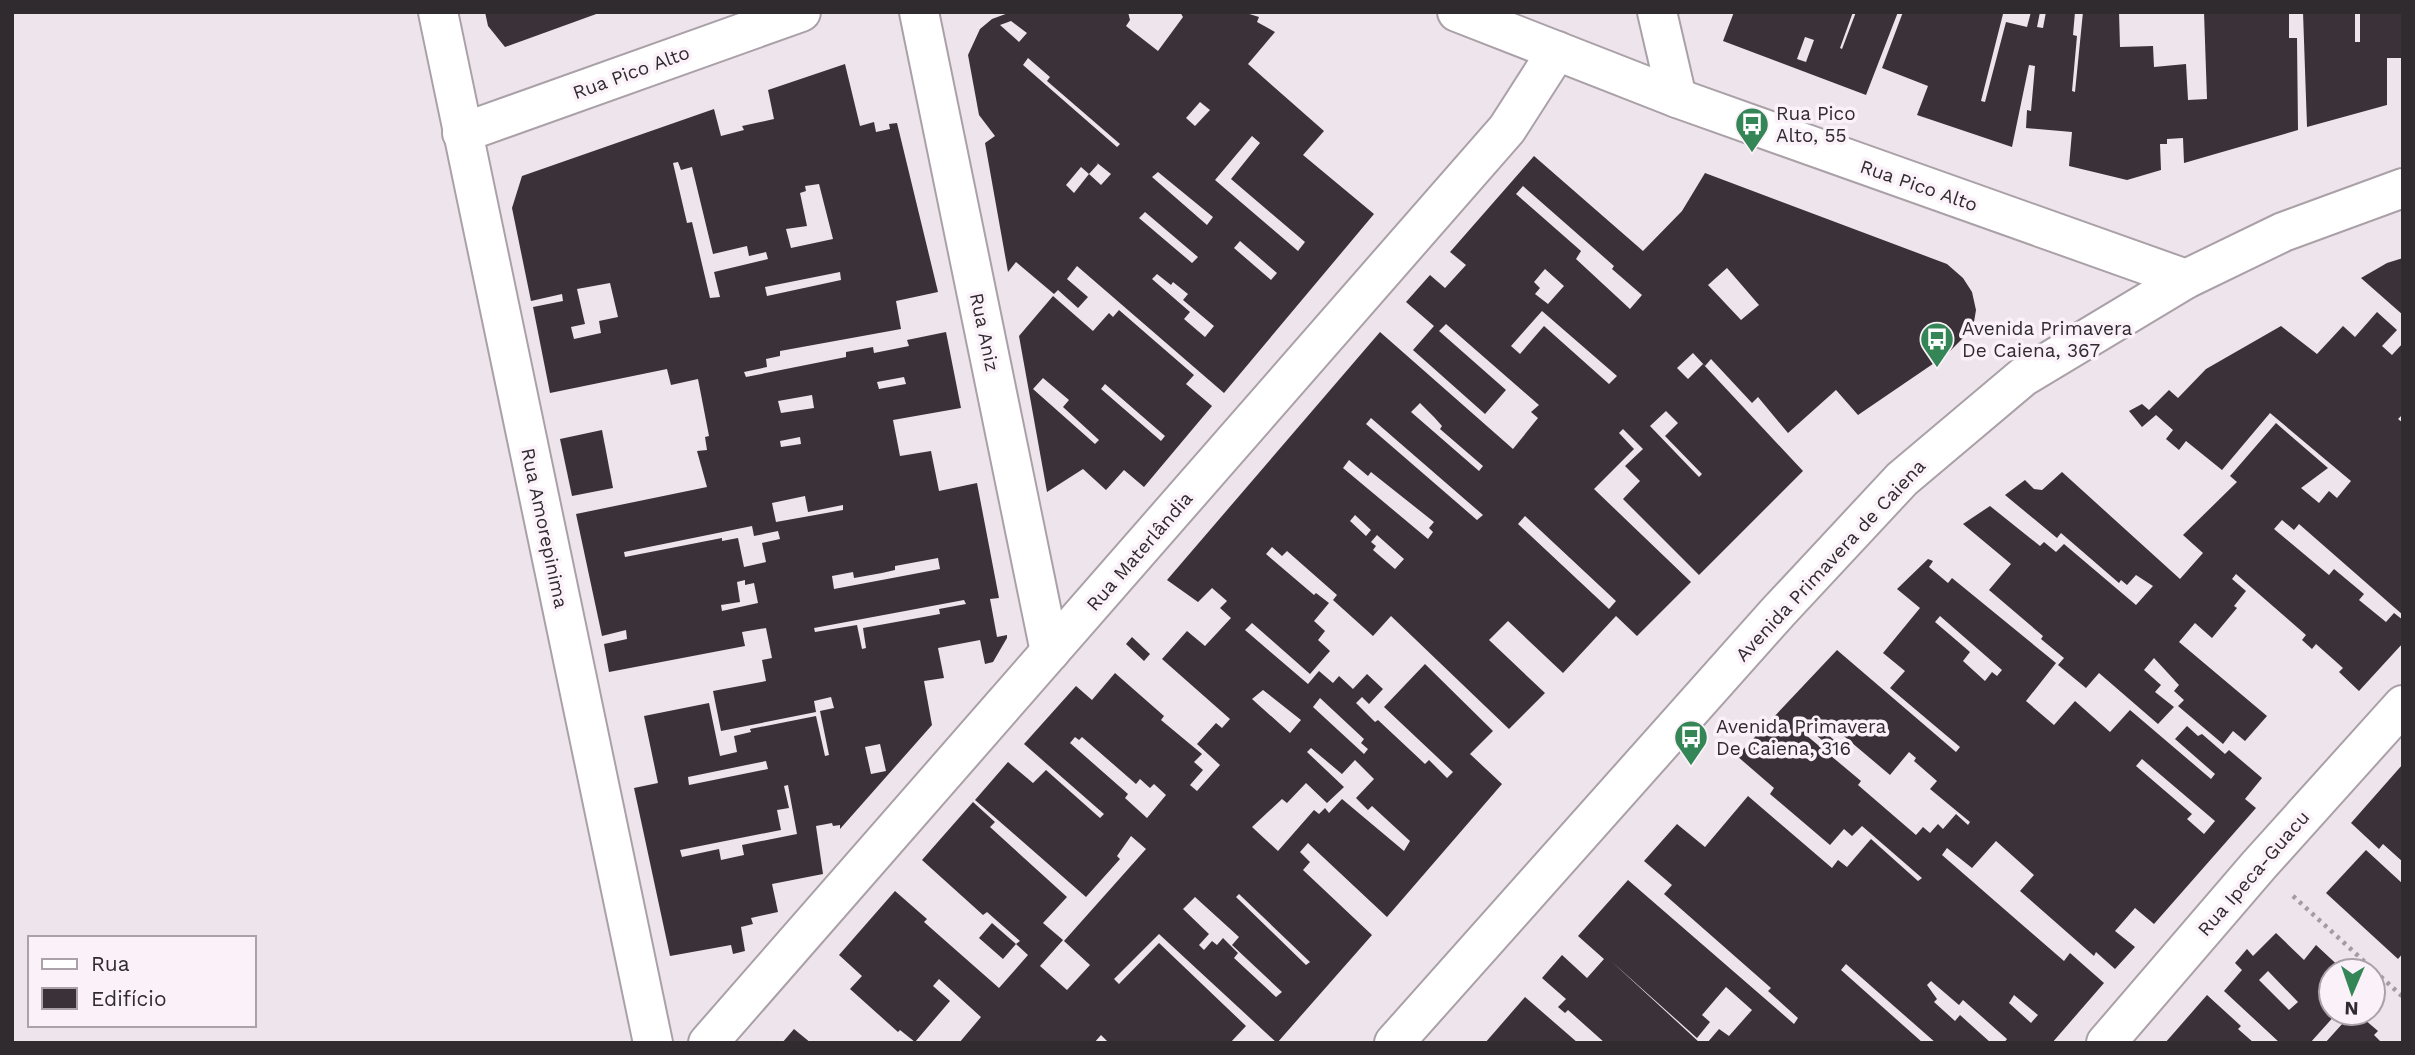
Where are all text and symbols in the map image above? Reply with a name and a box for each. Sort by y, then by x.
street label: Rua Pico Alto [570,41,693,104]
place label: Rua Pico Alto, 55 [1776,102,1856,147]
bus stop icon: Rua Pico Alto, 55 [1733,105,1771,154]
street label: Rua Pico Alto [1857,155,1981,216]
street label: Rua Aniz [965,291,1004,373]
place label: Avenida Primavera De Caiena, 367 [1962,317,2133,362]
bus stop icon: Avenida Primavera De Caiena, 367 [1918,320,1956,369]
street label: Rua Amorepinima [516,446,573,611]
street label: Avenida Primavera de Caiena [1731,454,1930,666]
street label: Rua Materlândia [1081,487,1197,616]
place label: Avenida Primavera De Caiena, 316 [1716,715,1887,760]
bus stop icon: Avenida Primavera De Caiena, 316 [1672,718,1710,767]
street label: Rua Ipeca-Guacu [2193,806,2314,941]
legend [28,936,256,1027]
text: Rua [91,951,130,976]
north arrow [2317,957,2387,1027]
text: Edifício [91,986,167,1011]
text: N [2344,997,2359,1020]

